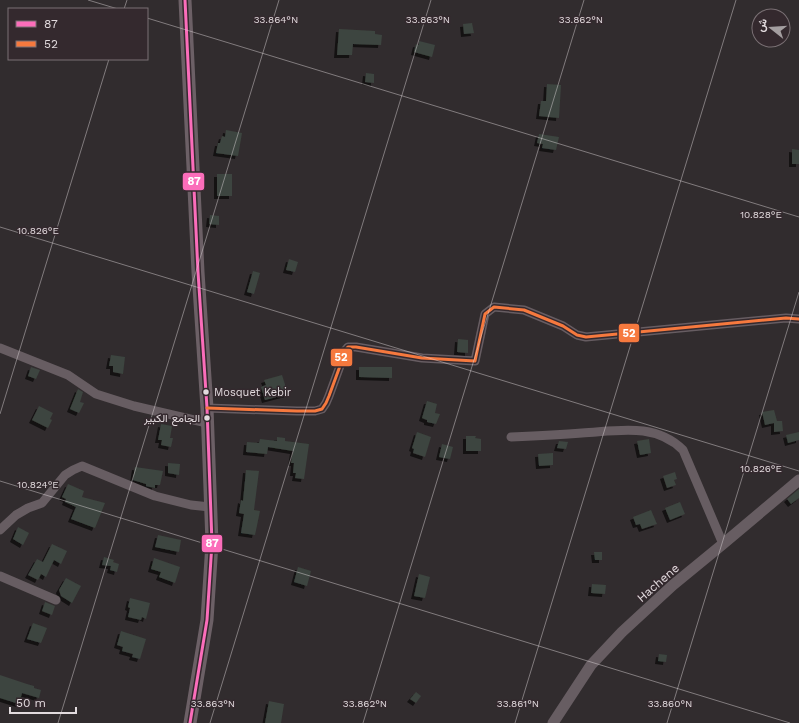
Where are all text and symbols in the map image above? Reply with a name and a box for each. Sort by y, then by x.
legend [8,8,148,60]
north arrow [751,8,791,48]
text: 33.864°N [254,14,298,25]
text: 33.863°N [406,14,450,25]
text: 33.862°N [559,14,603,25]
text: 87 [44,17,58,31]
text: ش [754,17,770,33]
text: 52 [44,37,58,51]
line badge: 87 [182,172,205,191]
text: 87 [187,175,201,188]
text: 10.828°E [740,209,782,220]
text: 10.826°E [17,225,59,236]
line badge: 52 [618,323,640,343]
text: 52 [623,327,636,340]
line badge: 52 [330,348,353,367]
text: 52 [335,351,348,364]
place label: Mosquet Kebir [214,386,292,399]
marker: Mosquet Kebir [201,387,211,397]
place label: الجامع الكبير [143,412,200,426]
marker: الجامع الكبير [202,413,212,423]
text: 10.826°E [740,463,782,474]
text: 10.824°E [17,479,59,490]
line badge: 87 [201,534,223,553]
text: 87 [205,537,219,550]
street label: Hachene [634,561,682,605]
scale bar [10,689,76,715]
text: 50 m [16,696,46,710]
text: 33.863°N [191,698,235,709]
text: 33.862°N [343,698,387,709]
text: 33.861°N [497,698,539,709]
text: 33.860°N [648,698,692,709]

